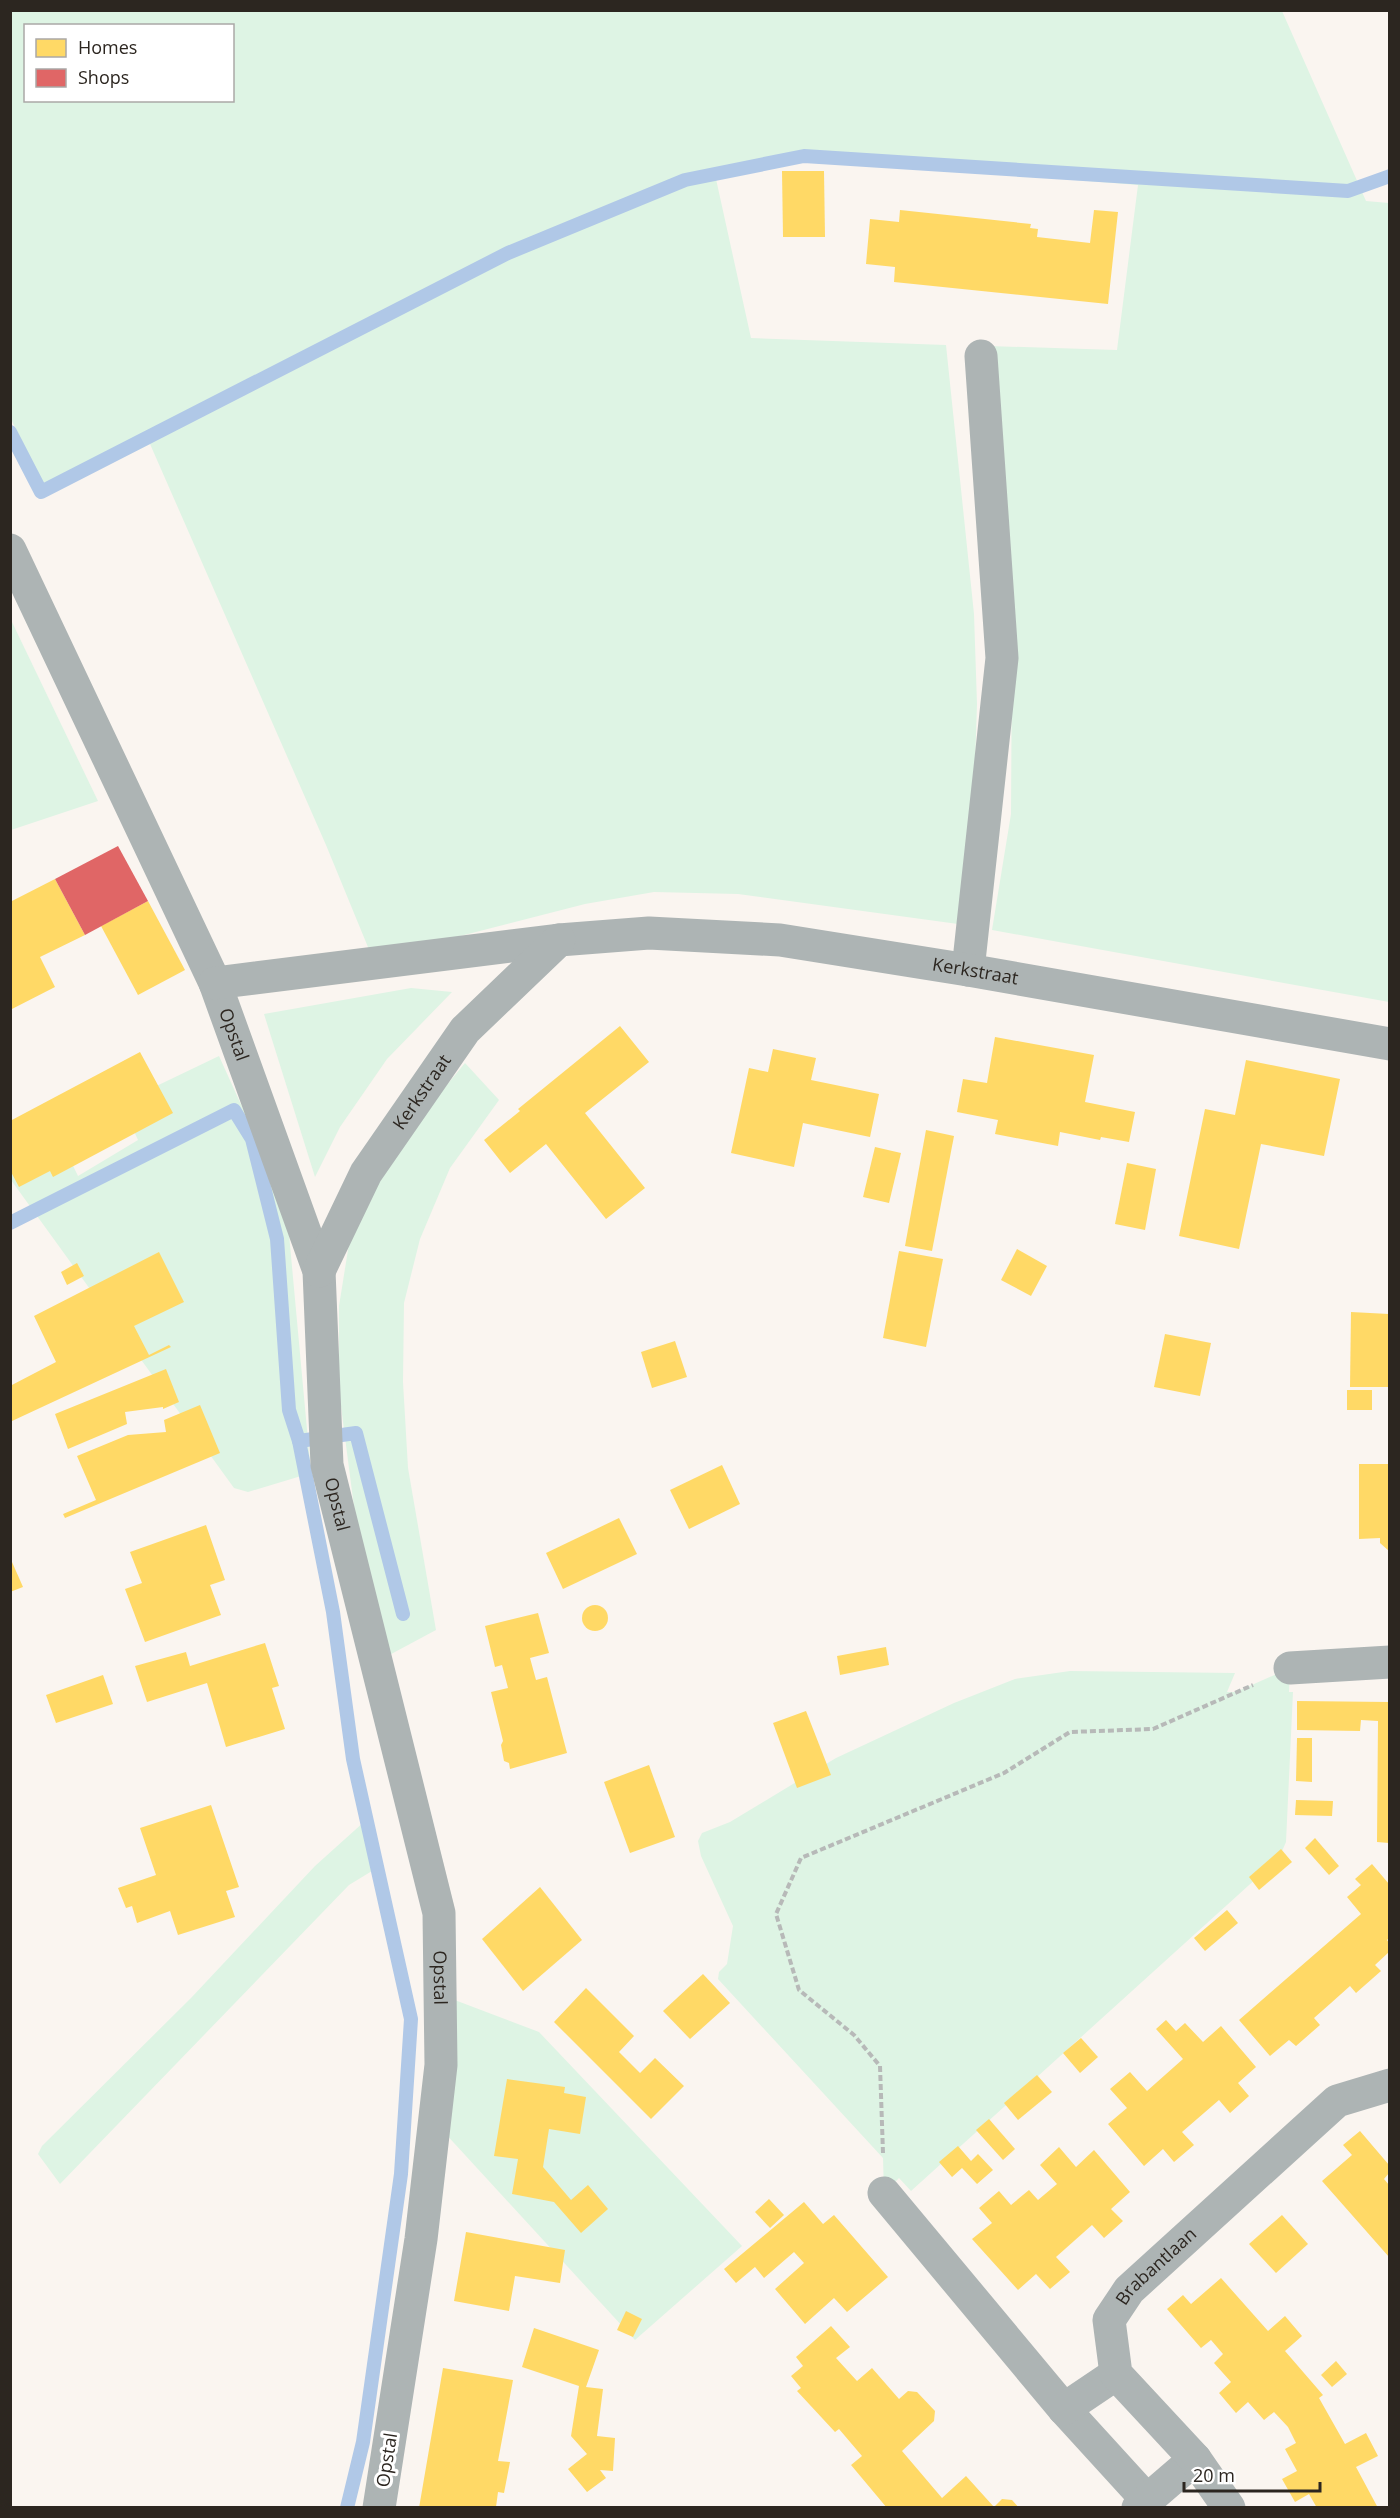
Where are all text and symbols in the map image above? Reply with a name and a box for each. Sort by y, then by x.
legend [24,24,234,102]
text: Homes [78,35,137,59]
text: Shops [78,65,129,89]
street label: Kerkstraat [931,952,1020,990]
street label: Opstal [214,1005,255,1064]
street label: Kerkstraat [387,1049,456,1134]
street label: Opstal [320,1475,356,1533]
street label: Opstal [428,1950,453,2005]
street label: Brabantlaan [1109,2222,1201,2309]
street label: Opstal [370,2431,402,2489]
scale bar [1184,2455,1320,2493]
text: 20 m [1193,2463,1235,2487]

